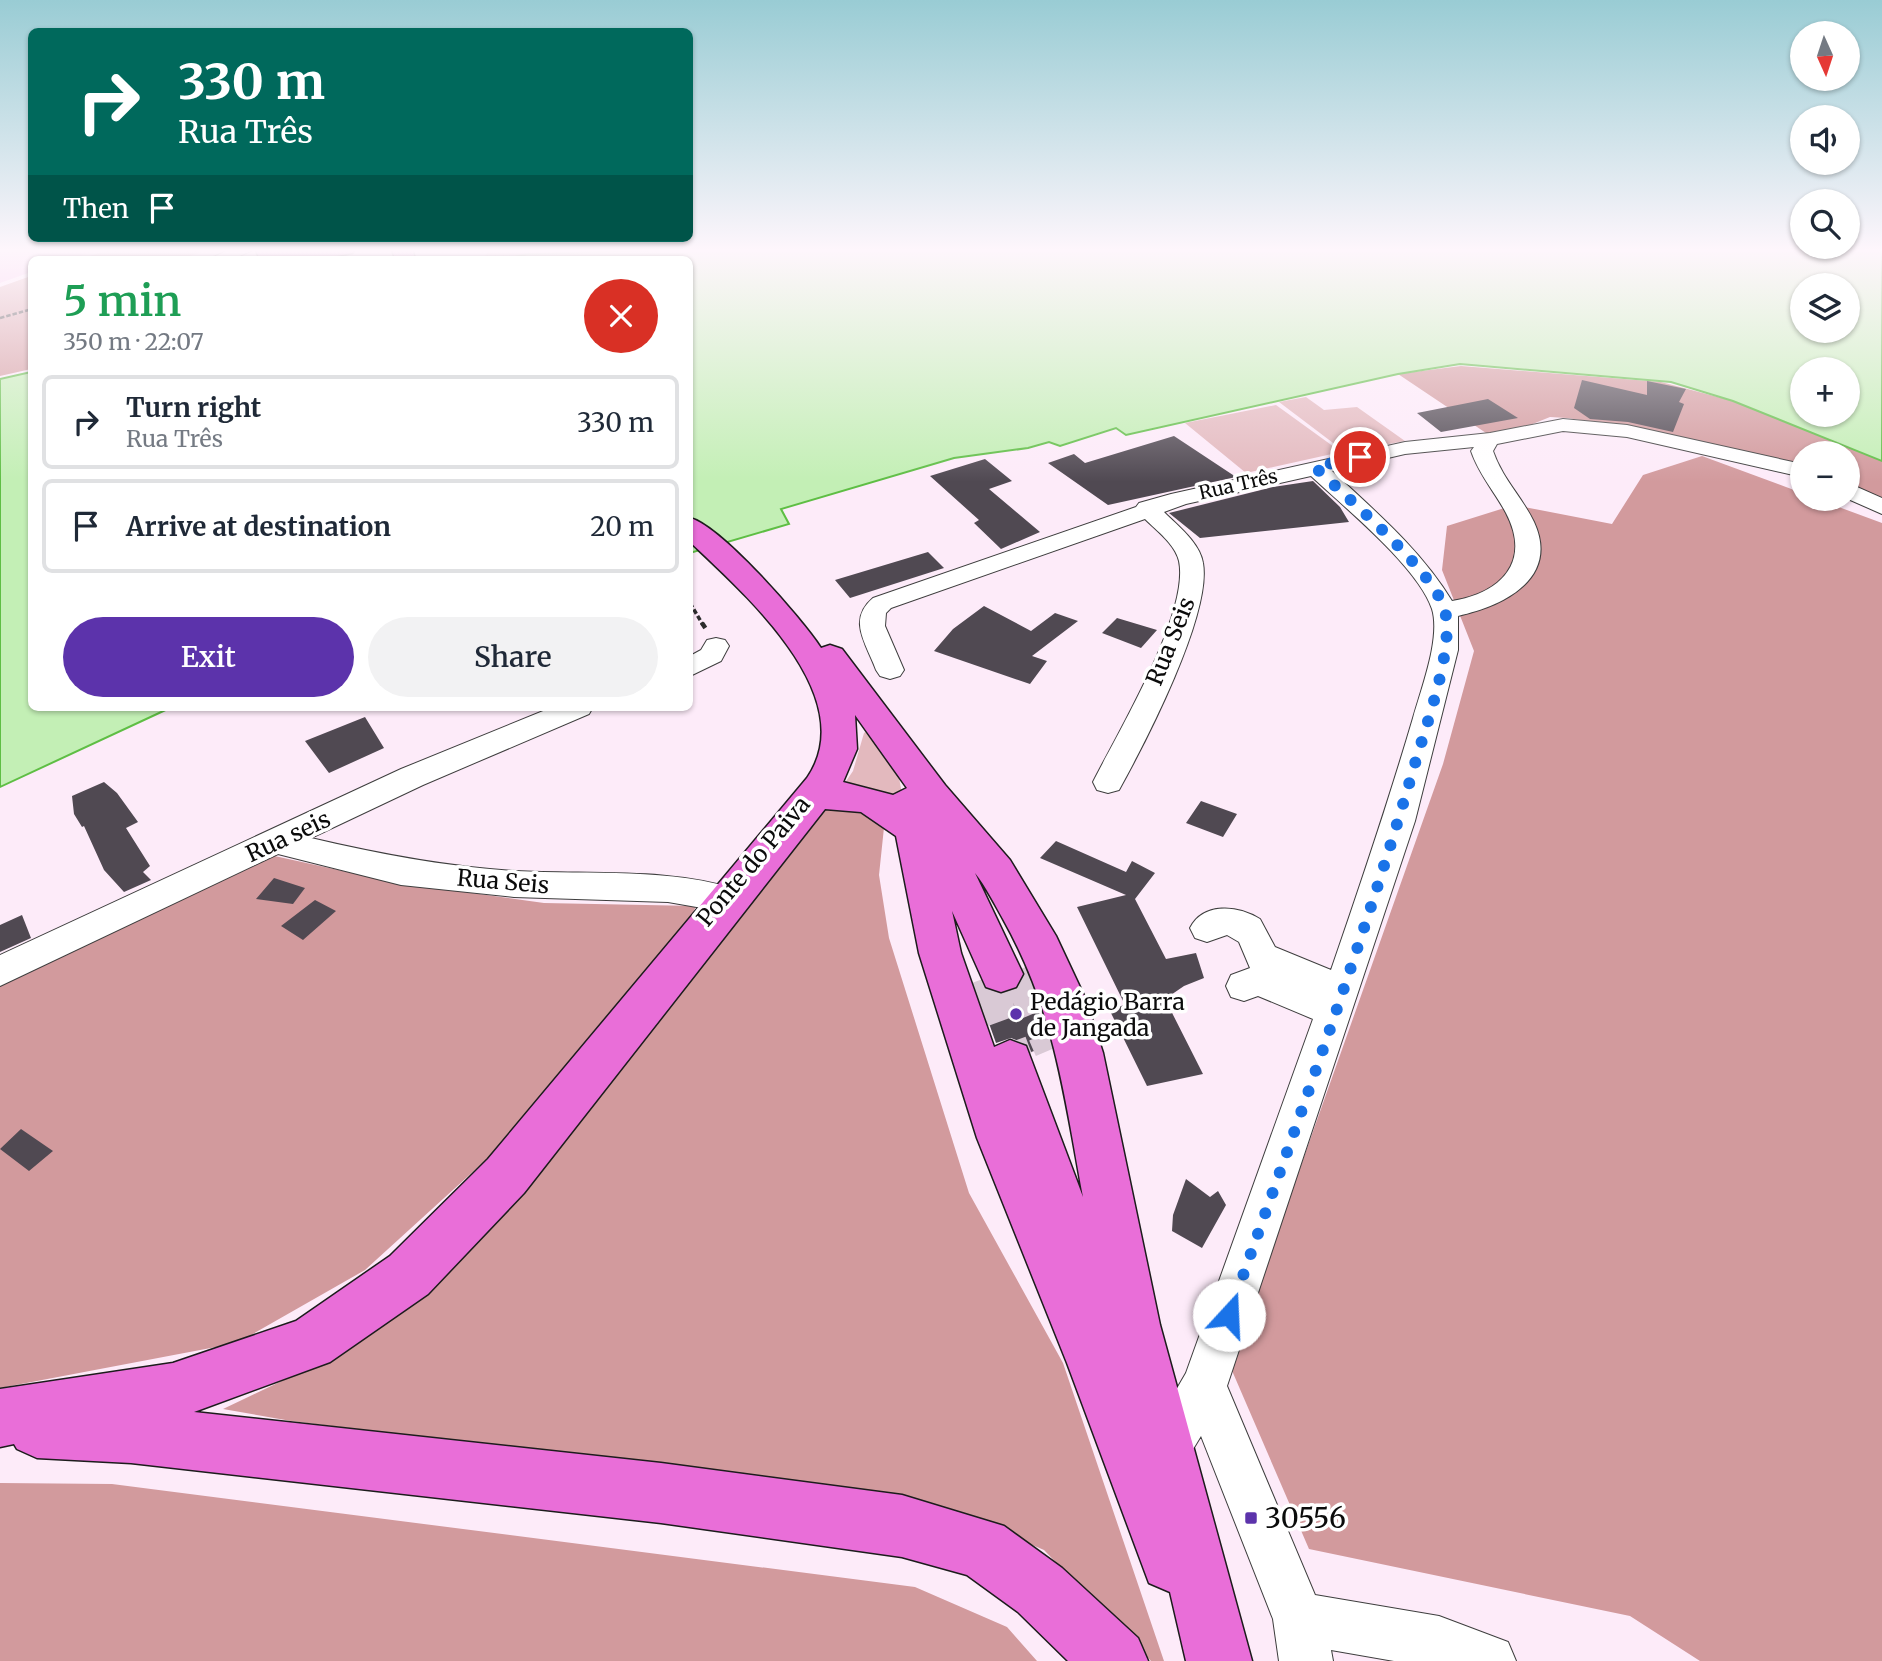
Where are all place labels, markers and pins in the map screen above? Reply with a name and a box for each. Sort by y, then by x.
pin [1330,427,1390,487]
place label: Pedágio Barra de Jangada [1030,987,1185,1042]
marker: Pedágio Barra de Jangada [1008,1006,1024,1022]
place label: 30556 [1265,1500,1346,1536]
marker: 30556 [1243,1510,1259,1526]

